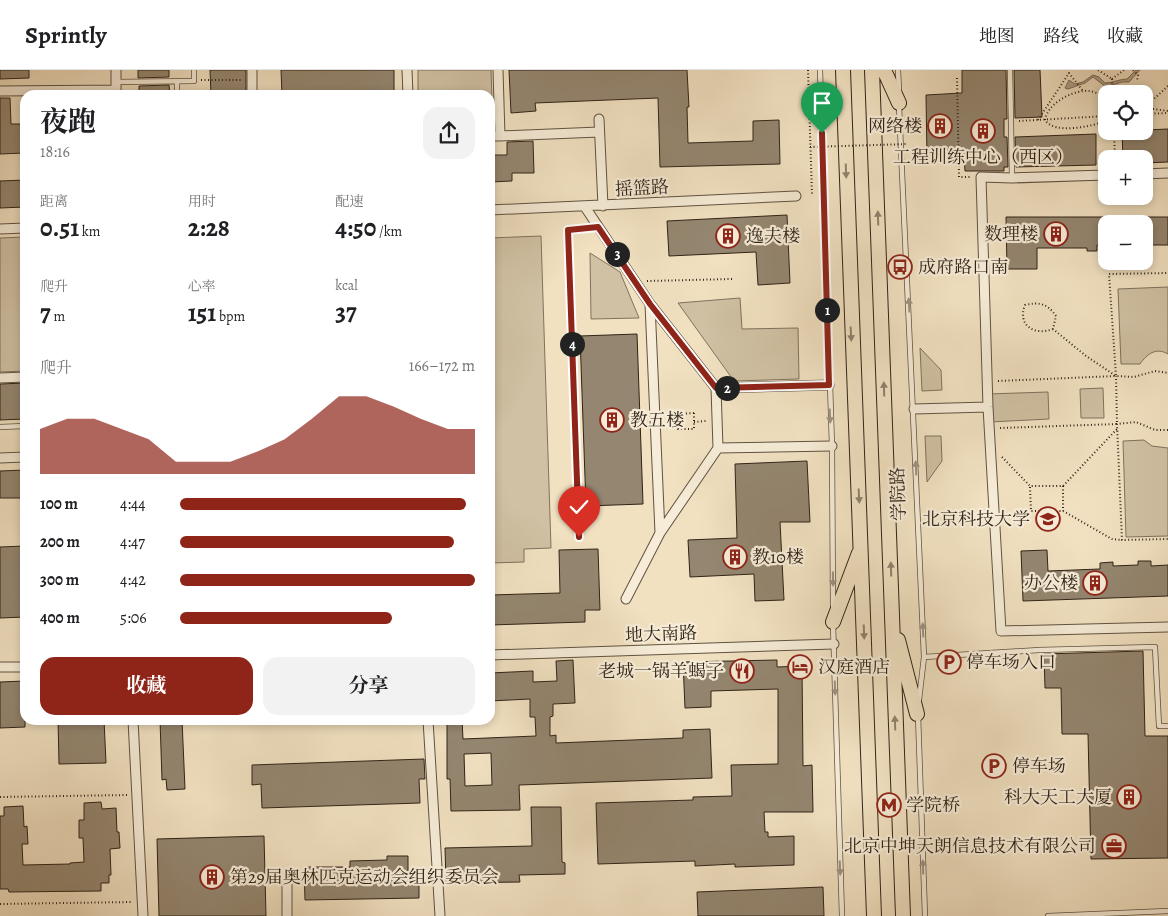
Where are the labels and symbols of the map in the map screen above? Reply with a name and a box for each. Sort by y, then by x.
pin [801,82,843,133]
building icon: 网络楼 [927,113,953,139]
place label: 网络楼 [868,114,922,138]
building icon: 工程训练中心（西区） [970,118,996,144]
place label: 工程训练中心（西区） [893,145,1073,169]
one-way arrow [842,163,850,179]
street label: 摇篮路 [614,175,670,201]
one-way arrow [874,210,882,226]
building icon: 数理楼 [1043,221,1069,247]
place label: 数理楼 [984,222,1038,246]
building icon: 逸夫楼 [715,223,741,249]
place label: 逸夫楼 [746,224,800,248]
pin: 3 [604,242,630,266]
bus stop icon: 成府路口南 [887,254,913,280]
place label: 成府路口南 [918,255,1008,279]
one-way arrow [904,297,912,313]
pin: 1 [814,298,840,322]
one-way arrow [848,326,856,342]
pin: 4 [560,332,584,356]
pin: 2 [714,376,740,400]
one-way arrow [880,381,888,397]
building icon: 教五楼 [599,407,625,433]
place label: 教五楼 [630,408,684,432]
one-way arrow [826,408,834,424]
one-way arrow [912,460,920,476]
street label: 学院路 [885,467,911,521]
pin [558,486,600,537]
one-way arrow [855,488,863,504]
school or university icon: 北京科技大学 [1035,506,1061,532]
place label: 北京科技大学 [922,507,1030,531]
building icon: 教10楼 [722,544,748,570]
place label: 教10楼 [752,545,804,569]
one-way arrow [886,561,894,577]
building icon: 办公楼 [1082,570,1108,596]
one-way arrow [829,571,837,587]
place label: 办公楼 [1024,571,1078,595]
street label: 地大南路 [625,621,697,647]
one-way arrow [918,622,926,638]
one-way arrow [861,624,869,640]
parking icon: 停车场入口 [936,649,962,675]
place label: 停车场入口 [966,650,1056,674]
hotel icon: 汉庭酒店 [787,654,813,680]
place label: 汉庭酒店 [818,655,890,679]
restaurant icon: 老城一锅羊蝎子 [729,658,755,684]
place label: 老城一锅羊蝎子 [598,659,724,683]
one-way arrow [831,680,839,696]
one-way arrow [891,715,899,731]
parking icon: 停车场 [981,753,1007,779]
place label: 停车场 [1012,754,1066,778]
building icon: 科大天工大厦 [1116,784,1142,810]
place label: 科大天工大厦 [1004,785,1112,809]
metro station icon: 学院桥 [876,792,902,818]
place label: 学院桥 [906,793,960,817]
office icon: 北京中坤天朗信息技术有限公司 [1101,833,1127,859]
place label: 北京中坤天朗信息技术有限公司 [844,834,1096,858]
one-way arrow [919,859,927,875]
one-way arrow [836,860,844,876]
building icon: 第29届奥林匹克运动会组织委员会 [199,864,225,890]
place label: 第29届奥林匹克运动会组织委员会 [230,865,499,889]

